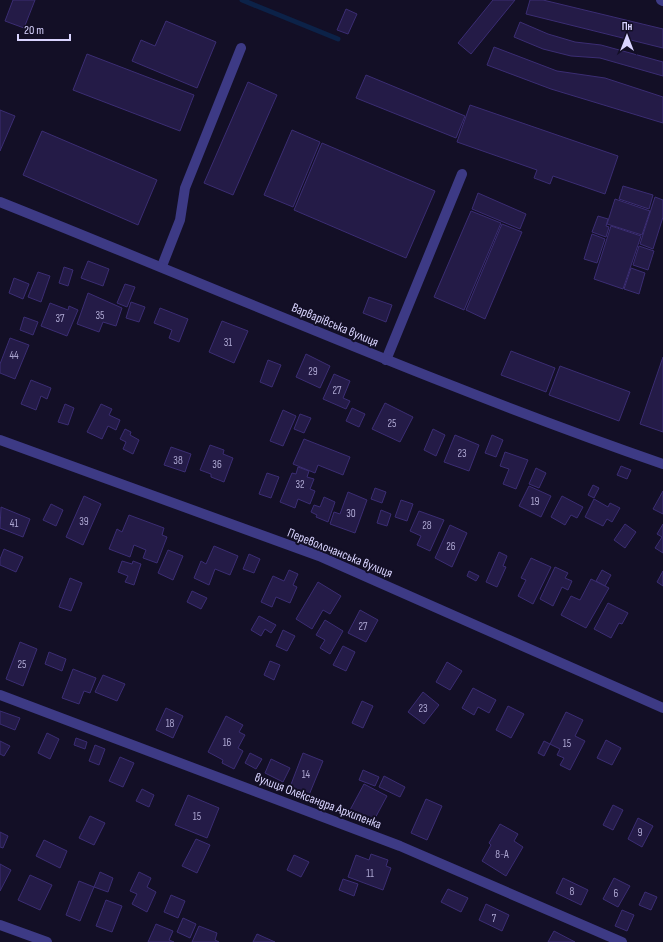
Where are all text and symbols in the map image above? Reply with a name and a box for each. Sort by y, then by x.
scale bar [18,16,70,42]
north arrow [607,16,647,56]
text: Пн [622,20,633,33]
text: 20 m [24,23,44,38]
street label: Варварівська вулиця [289,299,381,351]
house number: 35 [95,309,105,322]
house number: 37 [55,312,65,325]
house number: 31 [224,336,232,349]
house number: 44 [9,349,19,362]
house number: 29 [308,365,318,378]
house number: 27 [333,384,342,397]
house number: 25 [388,417,396,430]
house number: 23 [457,447,467,460]
house number: 38 [173,454,183,467]
house number: 36 [212,458,222,471]
house number: 32 [295,478,305,491]
house number: 19 [531,495,539,508]
house number: 30 [346,507,356,520]
house number: 39 [79,515,89,528]
house number: 41 [10,517,18,530]
house number: 28 [422,519,432,532]
street label: Переволочанська вулиця [285,525,395,581]
house number: 26 [446,540,456,553]
house number: 27 [359,620,368,633]
house number: 25 [18,658,26,671]
house number: 23 [418,702,428,715]
house number: 18 [166,717,175,730]
house number: 16 [223,736,232,749]
house number: 15 [563,737,571,750]
house number: 14 [302,768,311,781]
street label: вулиця Олександра Архипенка [252,769,384,833]
house number: 15 [193,810,201,823]
house number: 9 [638,826,643,839]
house number: 8-А [495,848,509,861]
house number: 11 [366,867,374,880]
house number: 8 [570,885,575,898]
house number: 6 [614,887,619,900]
house number: 7 [492,912,497,925]

